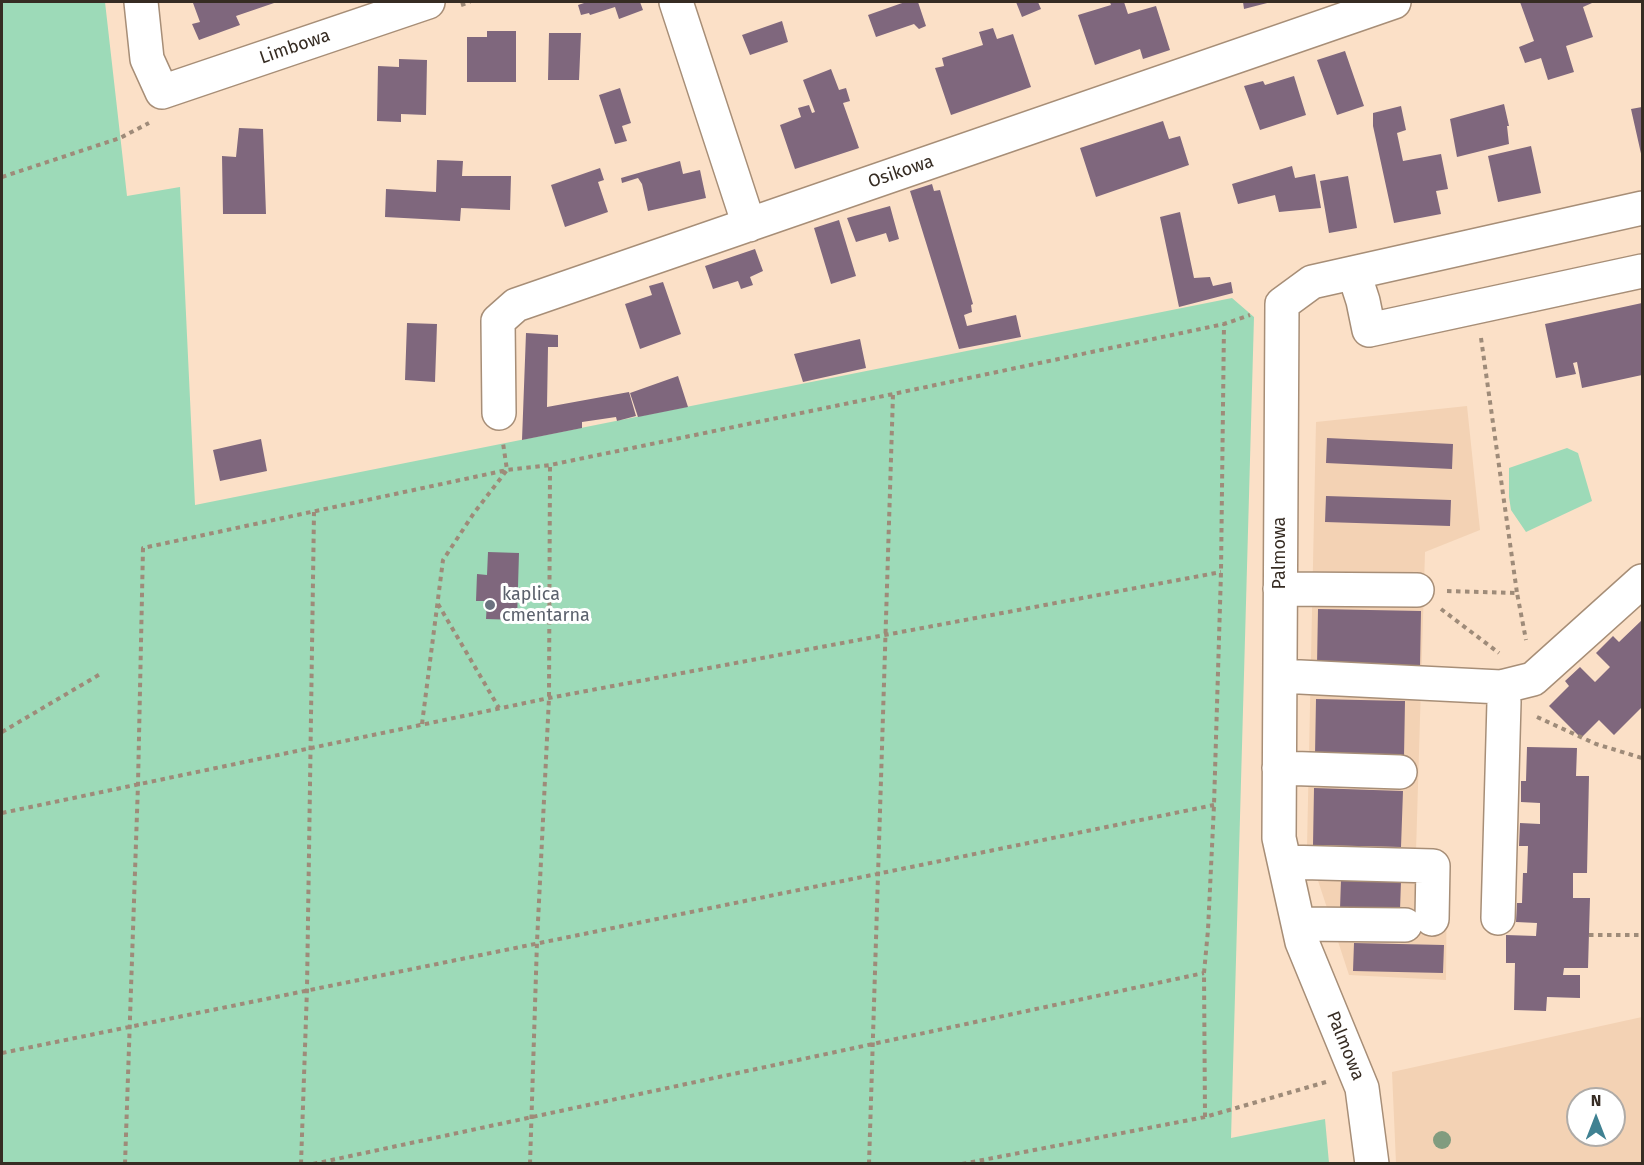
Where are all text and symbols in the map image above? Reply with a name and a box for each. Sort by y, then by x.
street label: Limbowa [257,25,333,69]
street label: Osikowa [865,151,937,193]
street label: Palmowa [1269,517,1291,589]
place label: kaplica cmentarna [502,584,590,626]
marker: kaplica cmentarna [483,598,497,612]
street label: Palmowa [1321,1008,1369,1084]
north arrow [1566,1087,1626,1147]
text: N [1591,1091,1601,1110]

